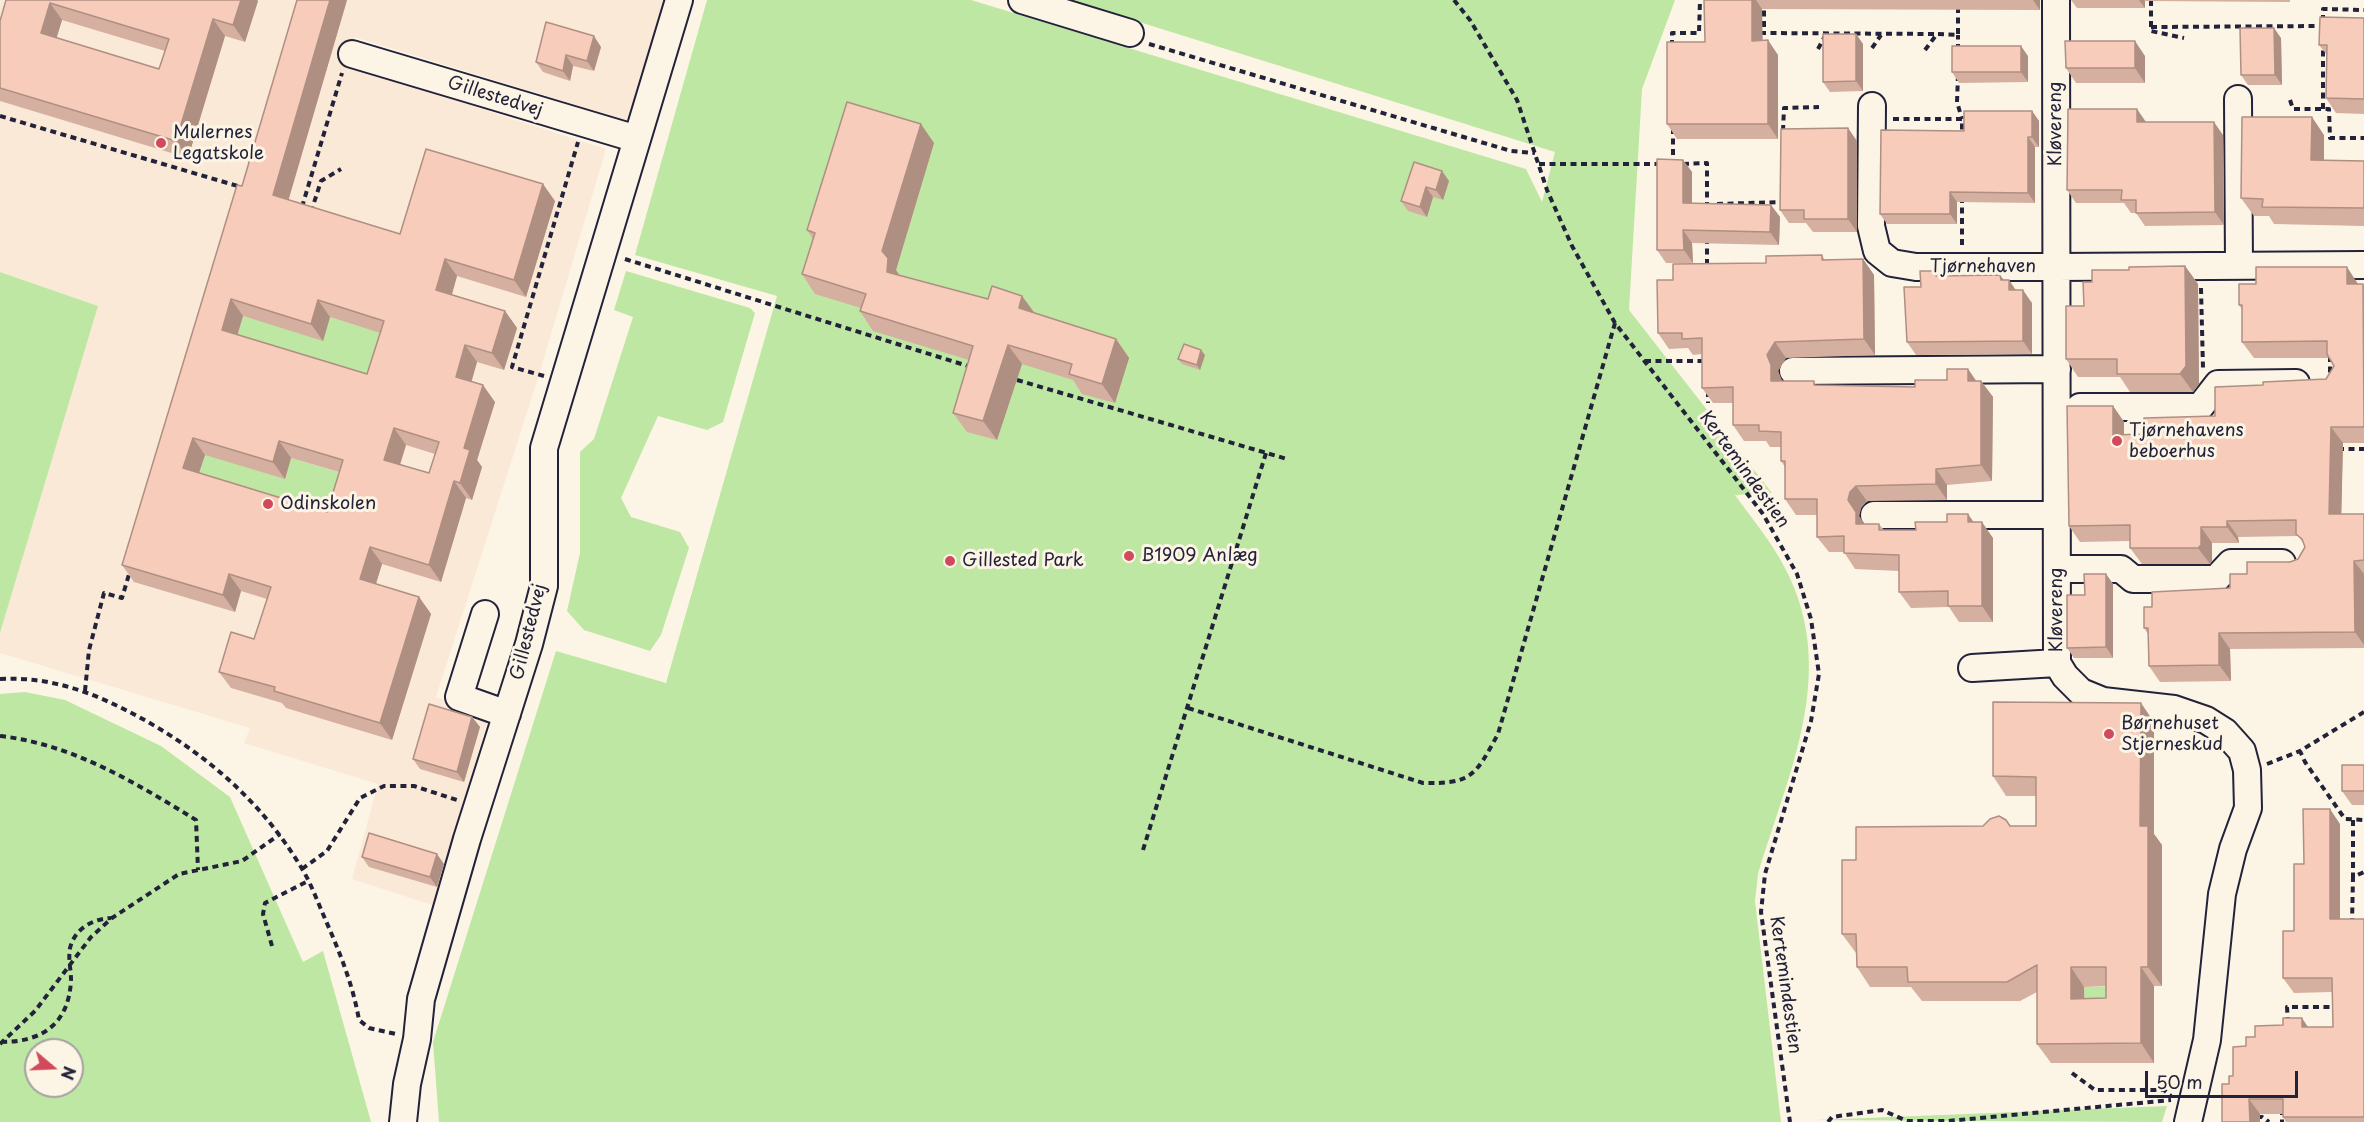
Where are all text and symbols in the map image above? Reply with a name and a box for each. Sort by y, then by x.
street label: Gillestedvej [445,72,545,122]
street label: Kløvereng [2045,82,2067,166]
place label: Mulernes Legatskole [173,122,264,164]
marker: Mulernes Legatskole [154,136,168,150]
street label: Tjørnehaven [1930,256,2036,278]
street label: Kertemindestien [1695,408,1793,532]
place label: Tjørnehavens beboerhus [2129,420,2244,462]
marker: Tjørnehavens beboerhus [2110,434,2124,448]
place label: Odinskolen [280,493,376,515]
marker: Odinskolen [261,497,275,511]
place label: B1909 Anlæg [1141,545,1257,567]
marker: B1909 Anlæg [1122,549,1136,563]
place label: Gillested Park [962,550,1084,572]
marker: Gillested Park [943,554,957,568]
street label: Kløvereng [2046,568,2068,652]
street label: Gillestedvej [507,582,551,682]
place label: Børnehuset Stjerneskud [2121,713,2223,756]
marker: Børnehuset Stjerneskud [2102,727,2116,741]
street label: Kertemindestien [1765,915,1805,1055]
north arrow [24,1038,84,1098]
scale bar [2148,1059,2301,1097]
text: N [56,1063,83,1083]
text: 50 m [2156,1068,2203,1095]

